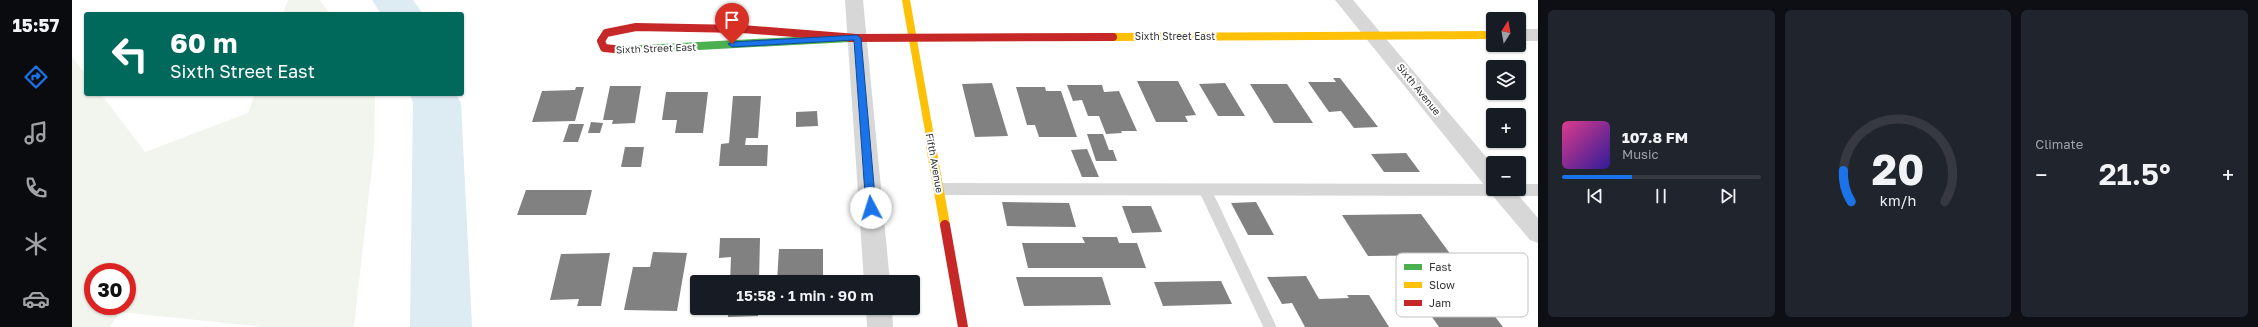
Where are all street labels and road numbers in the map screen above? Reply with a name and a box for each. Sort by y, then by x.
street label: Sixth Street East [1135,30,1215,42]
street label: Sixth Street East [616,41,696,55]
street label: Sixth Avenue [1395,61,1444,117]
street label: Fifth Avenue [924,132,946,194]

